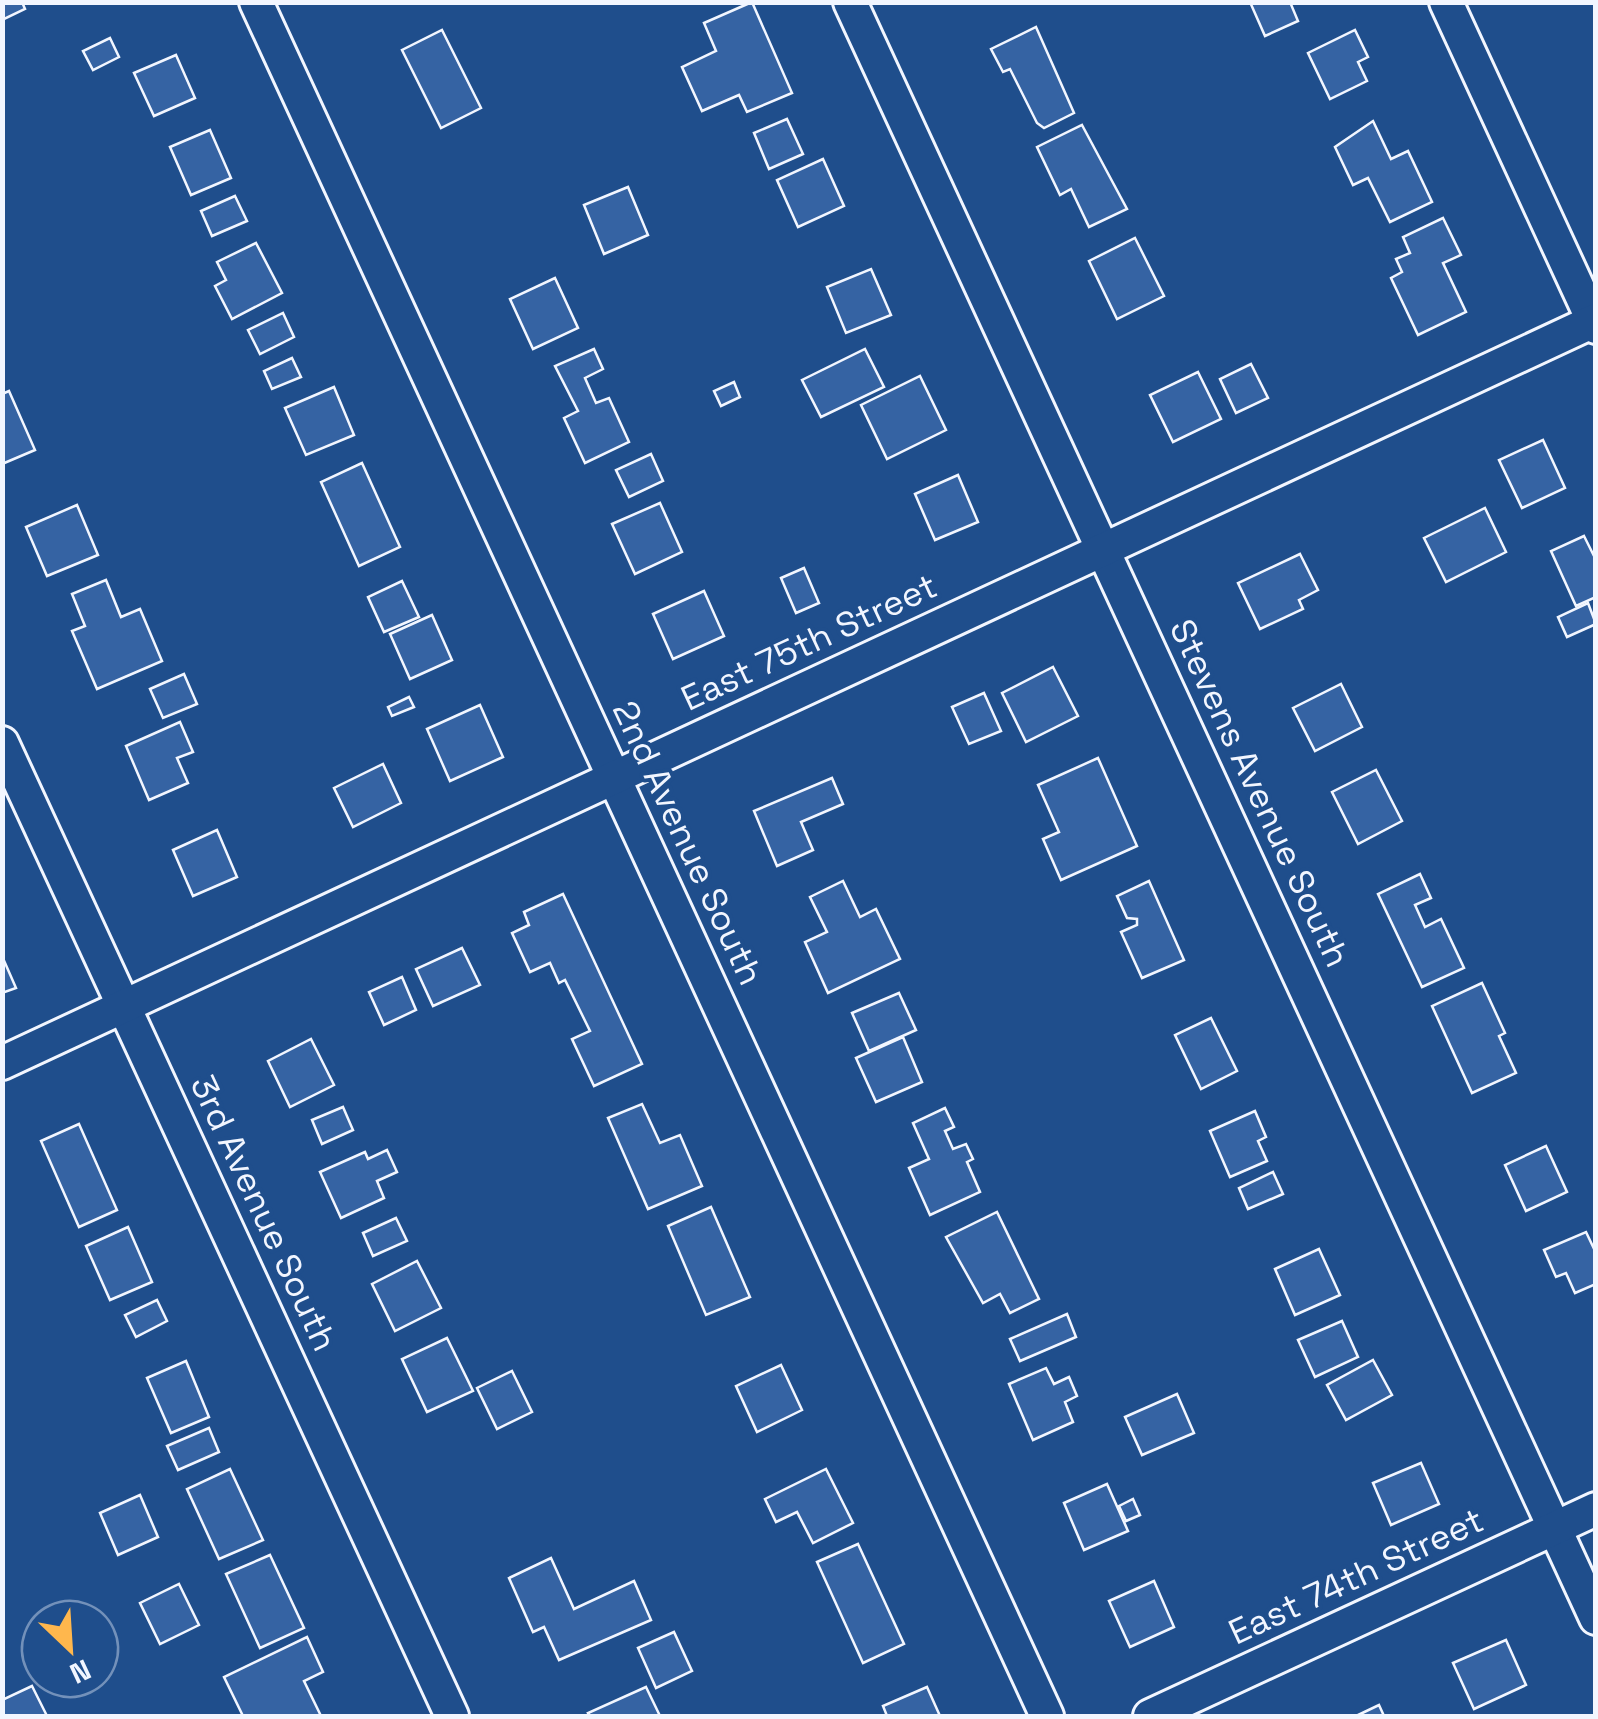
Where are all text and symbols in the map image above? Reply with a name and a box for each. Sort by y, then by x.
street label: East 75th Street [674,564,944,720]
street label: Stevens Avenue South [1160,612,1360,974]
street label: 2nd Avenue South [603,694,773,992]
street label: 3rd Avenue South [181,1068,347,1358]
street label: East 74th Street [1222,1498,1490,1654]
north arrow [20,1599,120,1699]
text: N [64,1651,97,1692]

